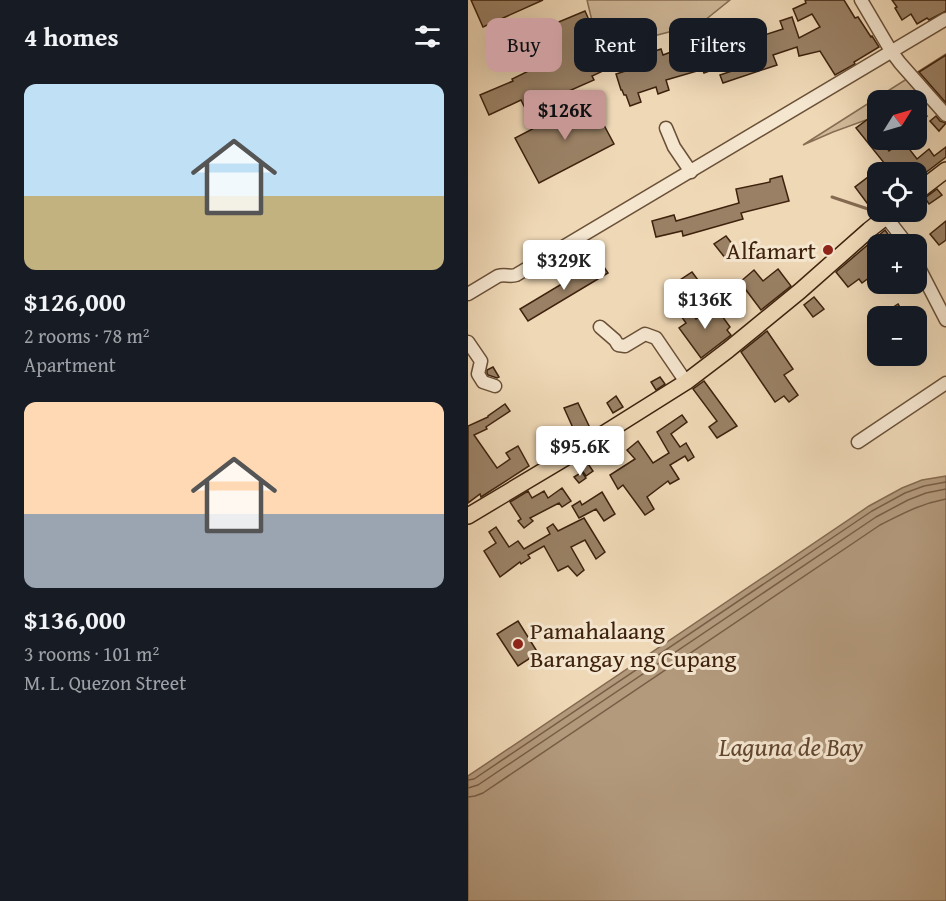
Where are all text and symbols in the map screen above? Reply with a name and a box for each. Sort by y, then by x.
text: 4 homes [24,17,119,56]
chip: Buy [486,18,562,72]
chip: Rent [574,18,657,72]
chip: Filters [669,18,767,72]
icon: filters [411,20,444,53]
pin: $126K [523,90,607,141]
north arrow [867,90,927,150]
map controls [867,90,927,366]
text: $126K [538,95,592,124]
icon: home [180,123,288,231]
button: locate [867,162,927,222]
place label: Alfamart [726,233,817,268]
button: + [867,234,927,294]
pin: $329K [522,240,606,291]
marker: Alfamart [821,243,835,257]
text: $329K [537,245,591,274]
pin: $136K [663,279,747,330]
text: $126,000 [24,282,126,321]
text: $136K [678,284,732,313]
button: − [867,306,927,366]
text: 2 rooms · 78 m² [24,321,150,350]
text: Apartment [24,350,116,379]
pin: $95.6K [531,426,629,477]
text: $95.6K [550,431,610,460]
icon: home [180,441,288,549]
text: $136,000 [24,600,126,639]
place label: Pamahalaang Barangay ng Cupang [530,613,736,676]
marker: Pamahalaang Barangay ng Cupang [511,637,525,651]
text: 3 rooms · 101 m² [24,639,159,668]
text: M. L. Quezon Street [24,668,186,697]
water label: Laguna de Bay [718,727,863,766]

